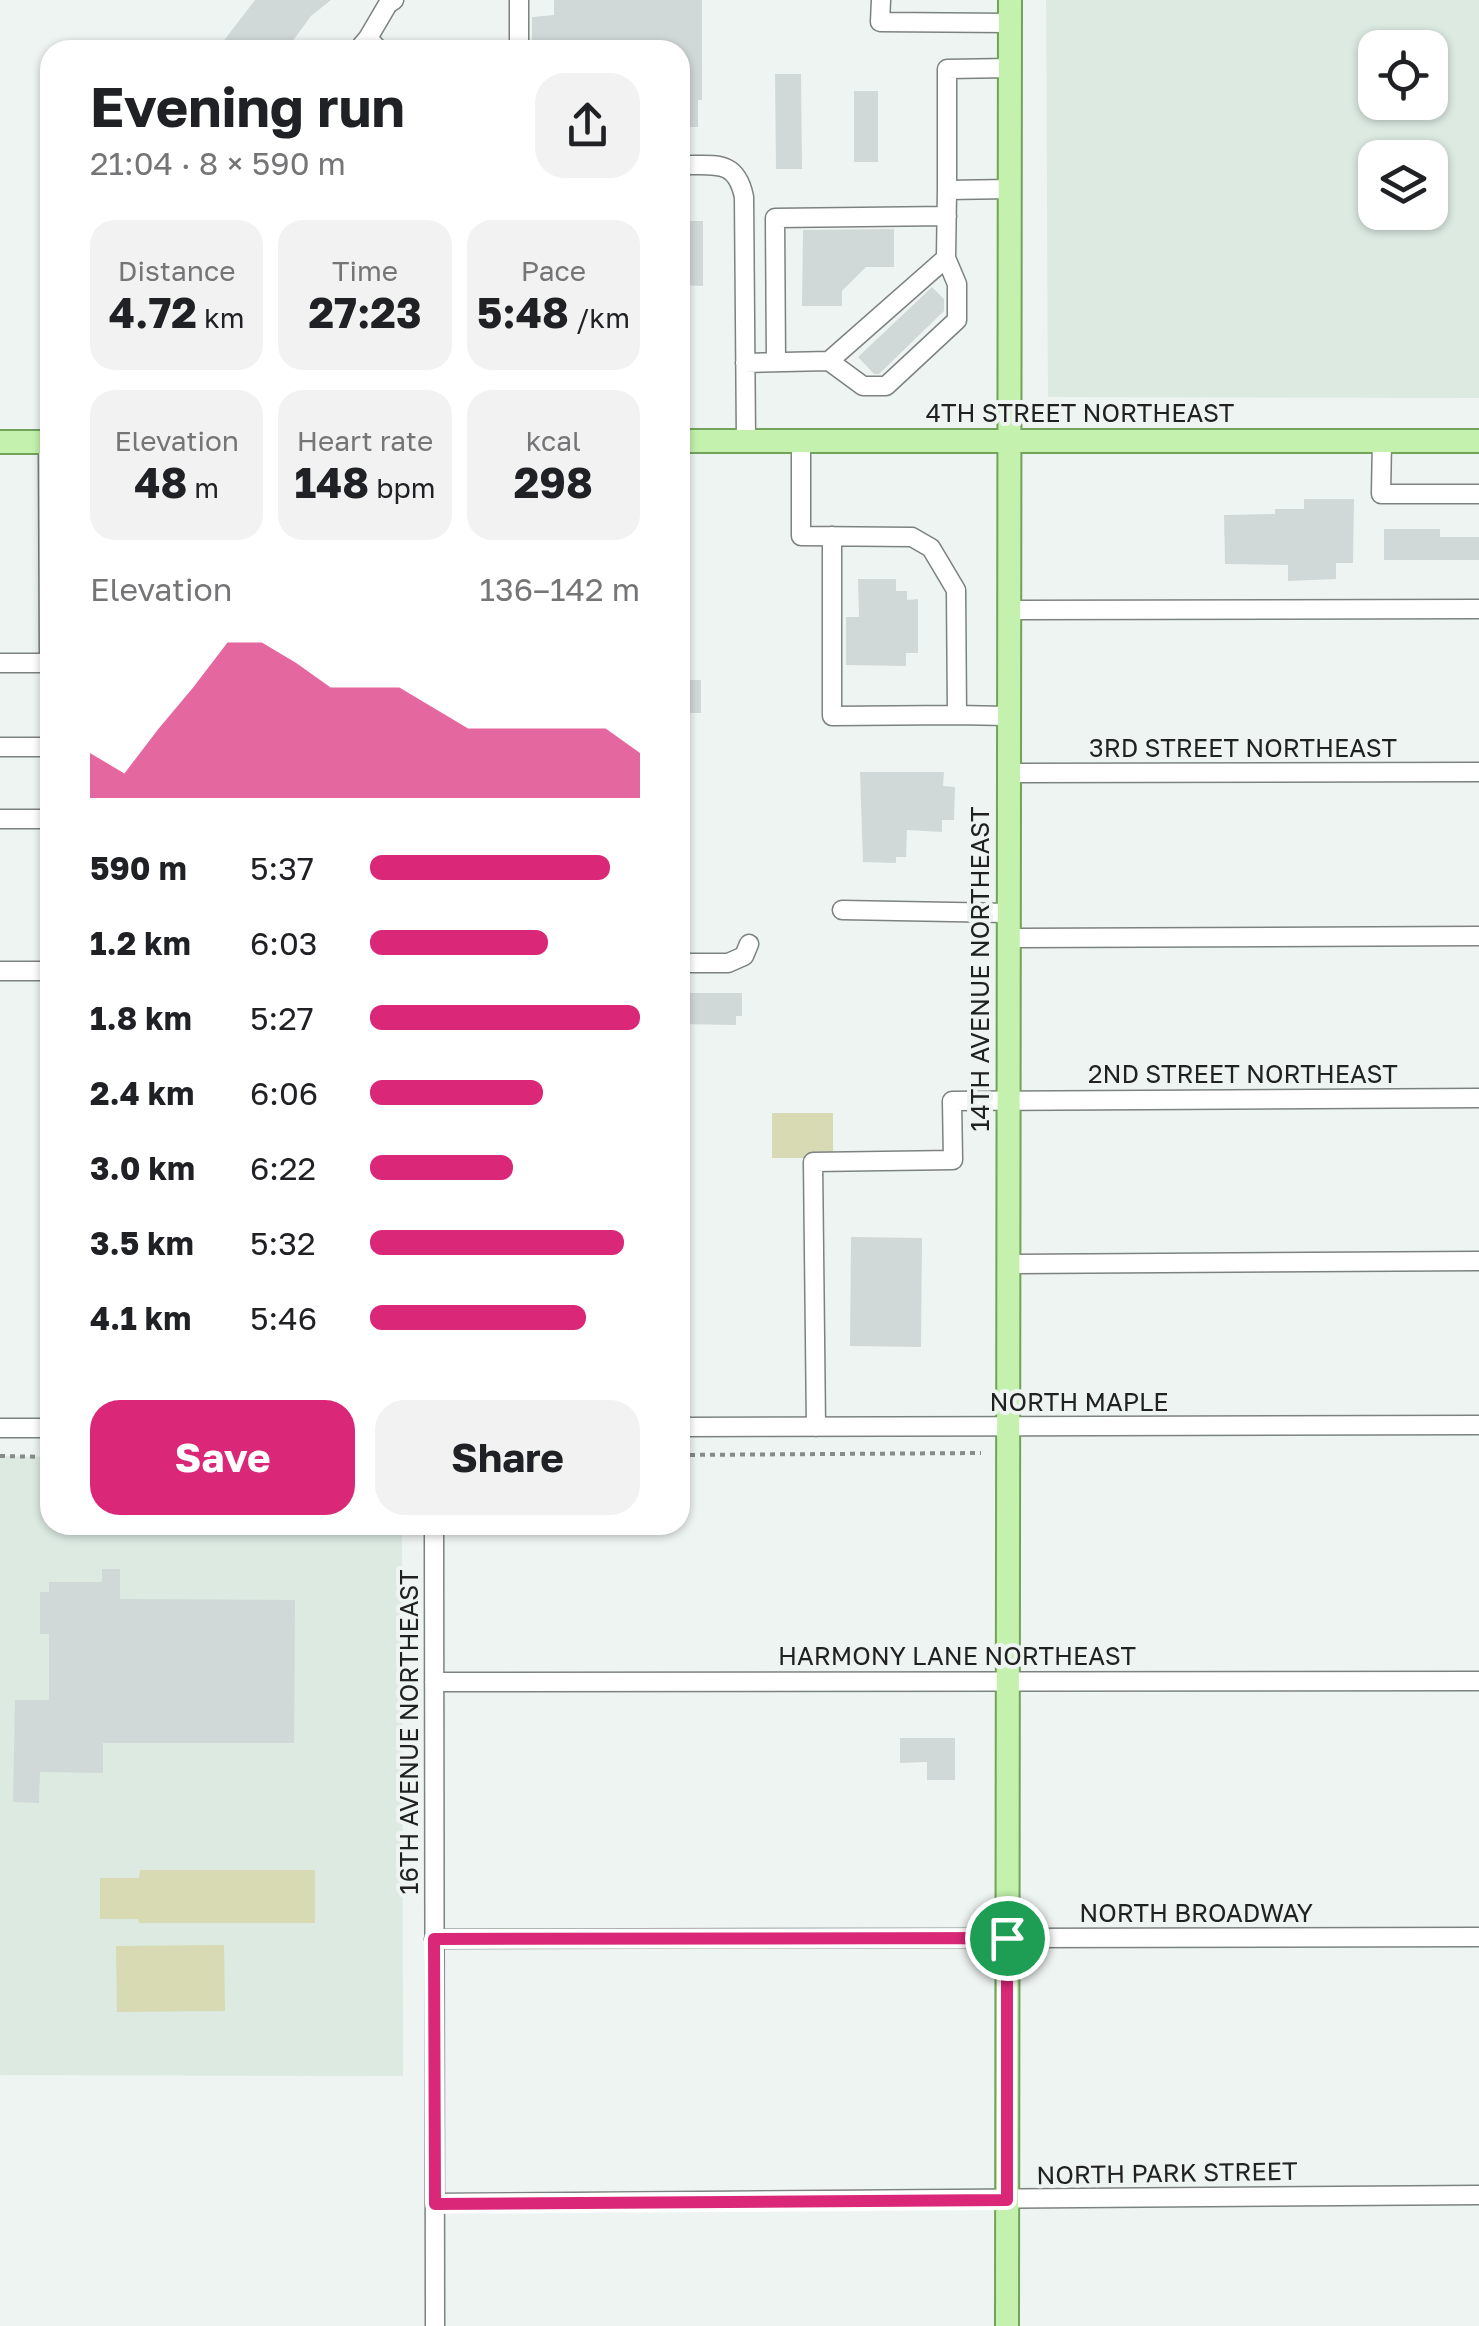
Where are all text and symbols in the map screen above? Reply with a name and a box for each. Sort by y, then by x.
map controls [1358,30,1448,230]
button: locate [1358,30,1448,120]
text: Evening run [90,73,405,139]
button: share [535,73,640,178]
button: layers [1358,140,1448,230]
text: 21:04 · 8 × 590 m [90,144,346,182]
text: Distance [118,254,236,287]
text: Time [332,254,398,287]
text: Pace [521,254,586,287]
text: 4.72 [109,287,197,337]
text: 27:23 [308,287,422,337]
text: 5:48 [477,287,569,337]
text: km [197,301,245,334]
text: /km [569,301,630,334]
street label: 4TH STREET NORTHEAST [926,397,1234,428]
text: Elevation [114,424,239,457]
text: Heart rate [297,424,433,457]
text: kcal [526,424,581,457]
text: 48 [134,457,187,507]
text: 148 [294,457,369,507]
text: 298 [514,457,593,507]
text: m [187,471,219,504]
text: bpm [369,471,435,504]
text: Elevation [90,570,232,608]
text: 136–142 m [480,570,640,608]
street label: 3RD STREET NORTHEAST [1089,732,1397,763]
street label: 14TH AVENUE NORTHEAST [964,806,995,1132]
text: 590 m [90,849,187,887]
text: 5:37 [250,849,314,887]
text: 1.2 km [90,924,191,962]
text: 6:03 [250,924,318,962]
text: 1.8 km [90,999,192,1037]
text: 5:27 [250,999,314,1037]
street label: 2ND STREET NORTHEAST [1088,1058,1398,1089]
text: 2.4 km [90,1074,194,1112]
text: 6:06 [250,1074,318,1112]
text: 3.0 km [90,1149,195,1187]
text: 6:22 [250,1149,316,1187]
text: 3.5 km [90,1224,194,1262]
text: 5:32 [250,1224,315,1262]
text: 4.1 km [90,1299,191,1337]
text: 5:46 [250,1299,317,1337]
street label: NORTH MAPLE [989,1386,1169,1417]
button: Save [90,1400,355,1515]
button: Share [375,1400,640,1515]
street label: 16TH AVENUE NORTHEAST [393,1569,424,1895]
street label: HARMONY LANE NORTHEAST [778,1640,1136,1671]
pin [965,1896,1050,1981]
street label: NORTH BROADWAY [1079,1897,1313,1928]
icon: arrive [980,1911,1035,1966]
street label: NORTH PARK STREET [1036,2155,1298,2190]

